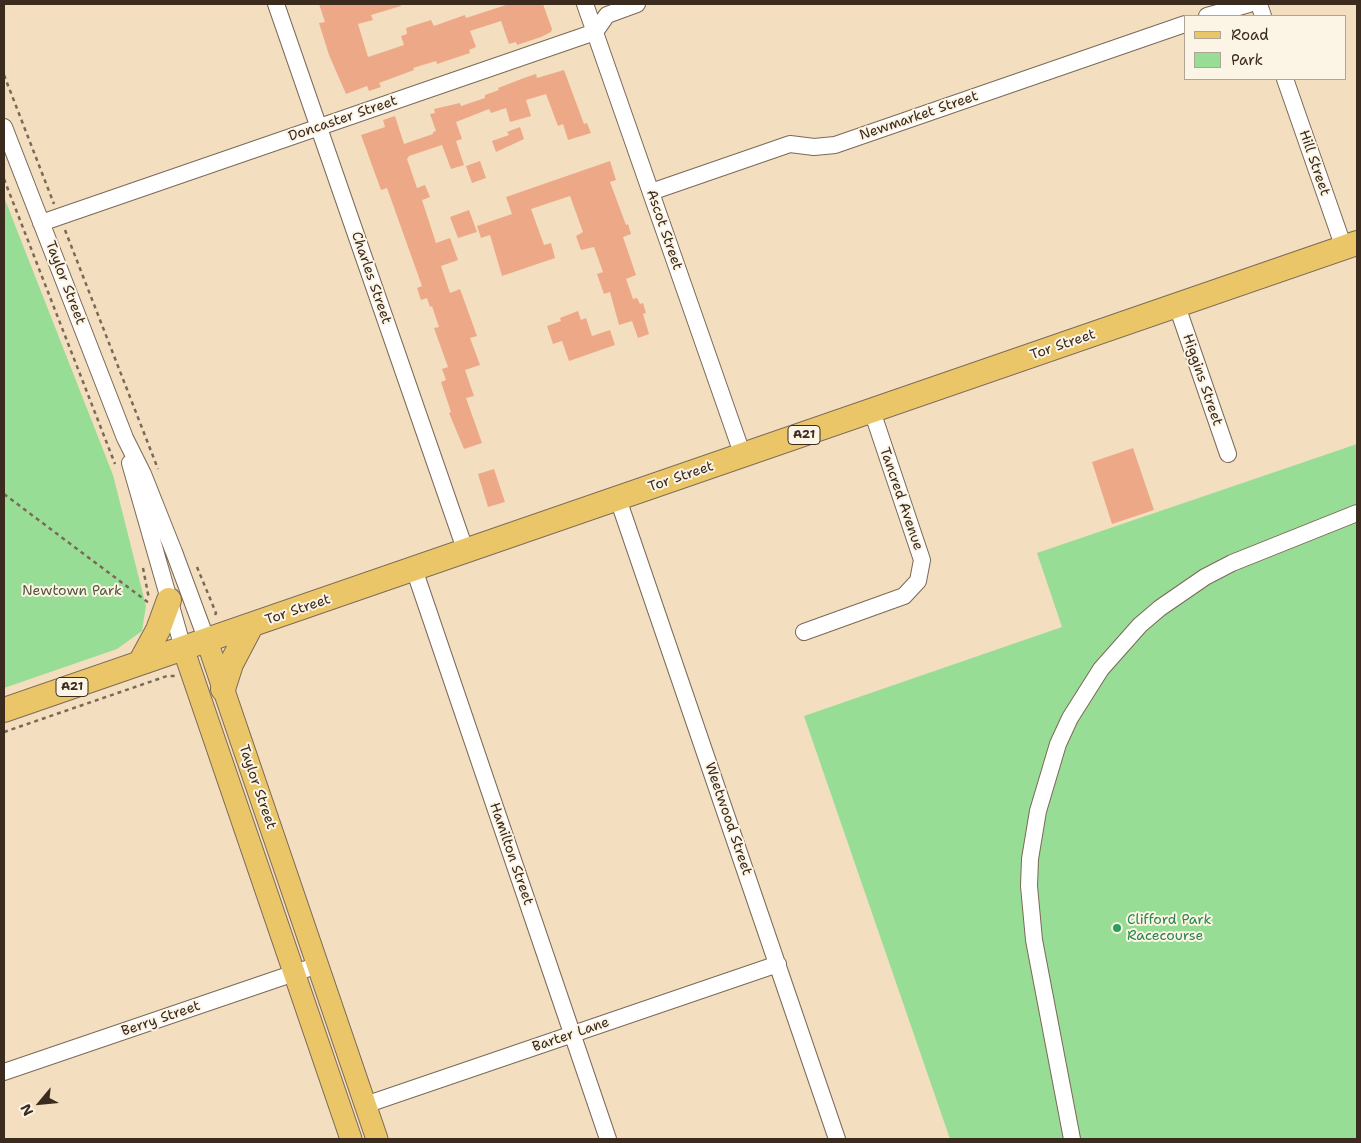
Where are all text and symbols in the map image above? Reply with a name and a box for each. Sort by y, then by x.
legend [1184,15,1346,80]
text: Road [1231,25,1269,45]
text: Park [1231,50,1263,70]
street label: Newmarket Street [857,88,981,144]
street label: Doncaster Street [286,92,400,146]
street label: Hill Street [1295,128,1333,198]
street label: Ascot Street [642,188,686,272]
street label: Charles Street [347,230,395,326]
street label: Taylor Street [41,239,89,327]
street label: Tor Street [1028,326,1098,364]
street label: Higgins Street [1178,332,1226,428]
road number: A21 [788,426,820,444]
street label: Tancred Avenue [876,445,926,553]
street label: Tor Street [646,458,716,496]
park label: Newtown Park [22,583,122,599]
street label: Tor Street [263,591,333,629]
road number: A21 [56,678,88,696]
street label: Taylor Street [235,743,279,831]
street label: Weetwood Street [701,760,755,878]
street label: Hamilton Street [486,801,536,907]
place label: Clifford Park Racecourse [1127,912,1211,944]
marker: Clifford Park Racecourse [1111,922,1123,934]
street label: Berry Street [119,998,203,1040]
street label: Barter Lane [530,1014,612,1056]
north arrow [15,1078,65,1128]
text: N [16,1101,37,1119]

